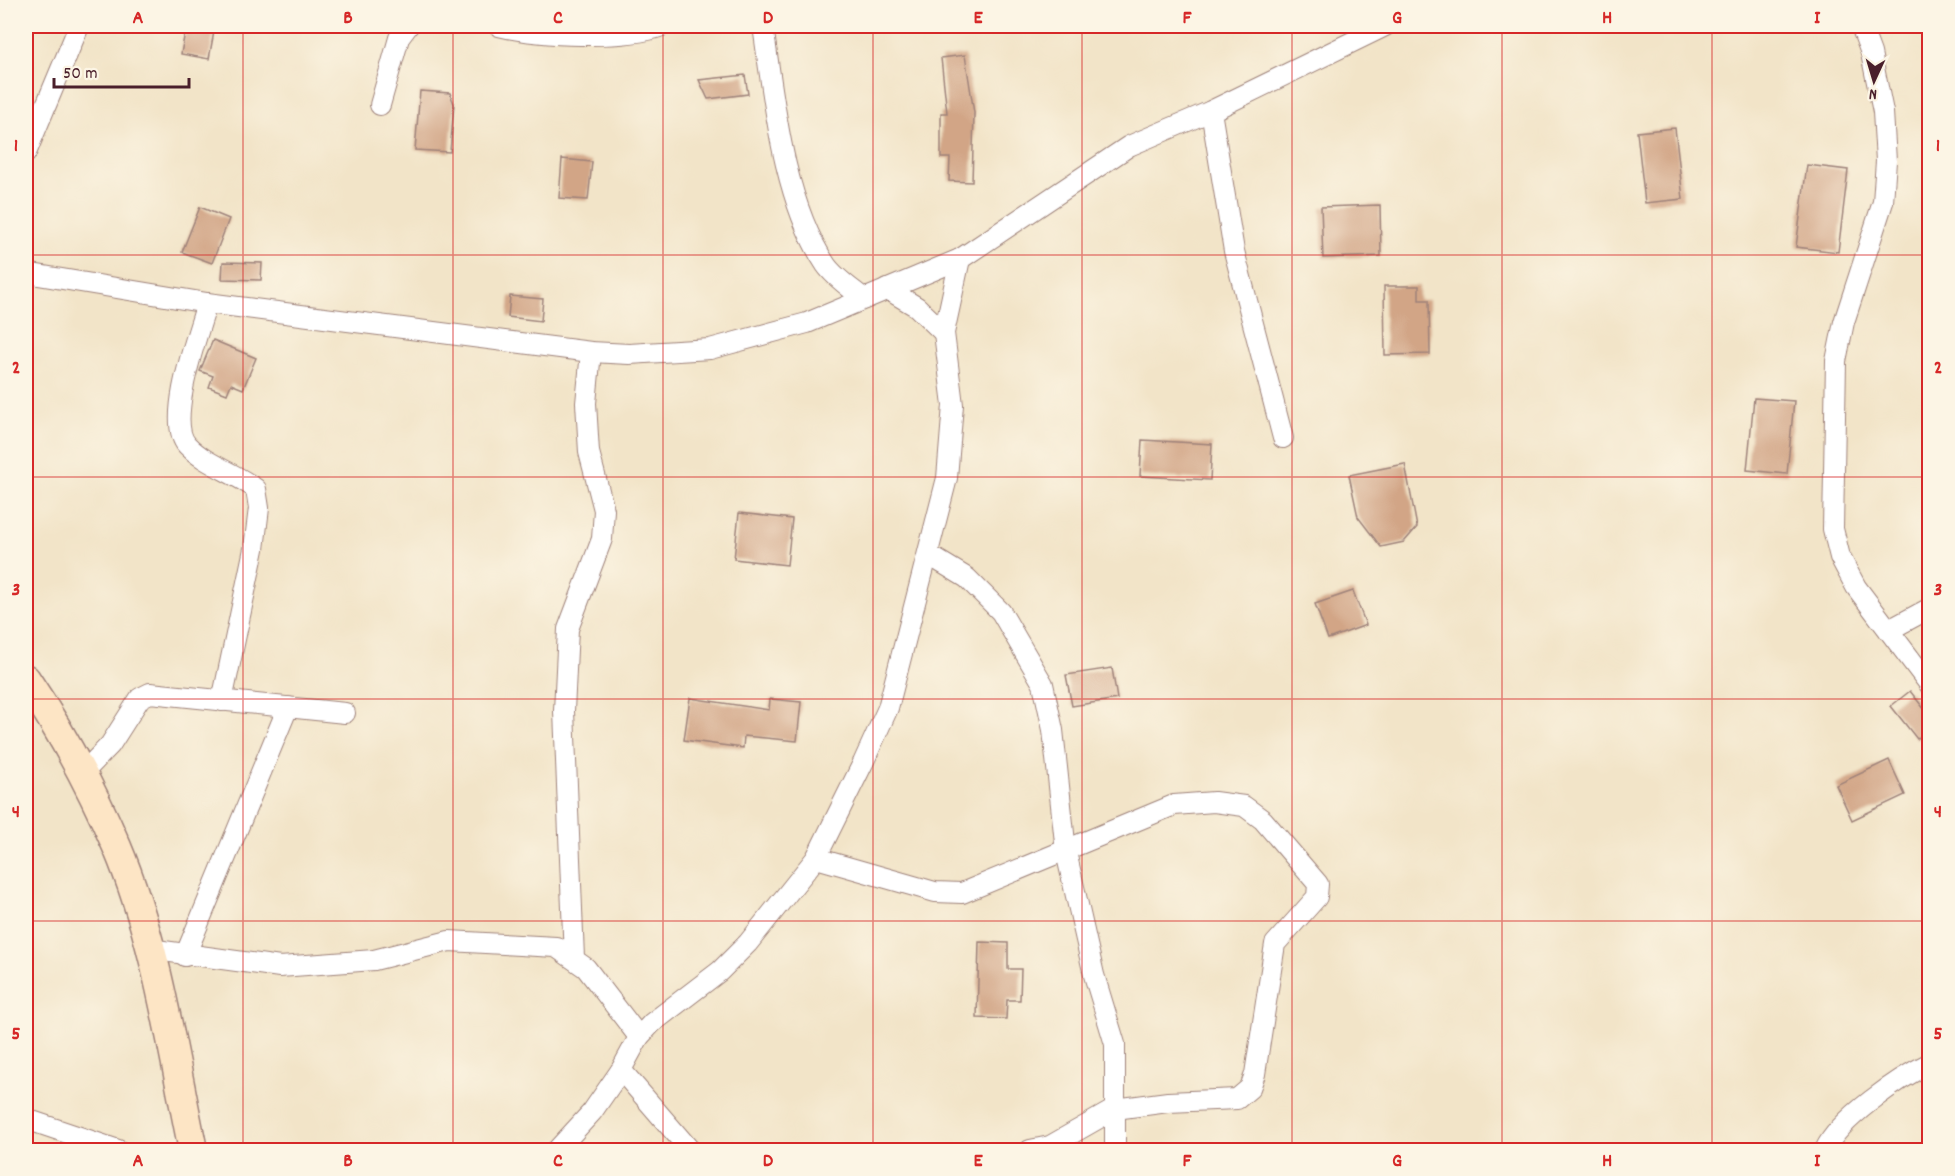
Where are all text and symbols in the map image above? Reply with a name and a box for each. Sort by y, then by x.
text: A [133,5,144,33]
text: B [343,5,353,33]
text: C [553,5,563,33]
text: D [763,5,774,33]
text: E [973,5,983,33]
text: F [1183,5,1193,33]
text: G [1392,5,1402,33]
text: H [1602,5,1612,33]
text: I [1814,5,1821,33]
scale bar [54,51,189,89]
north arrow [1844,51,1904,111]
text: 50 m [63,62,98,87]
text: N [1868,82,1878,105]
text: 1 [14,133,18,161]
text: 1 [1936,133,1940,161]
text: 2 [12,355,20,383]
text: 2 [1934,355,1942,383]
text: 3 [12,577,20,605]
text: 3 [1934,577,1942,605]
text: 4 [12,799,20,827]
text: 4 [1934,799,1942,827]
text: 5 [11,1021,21,1049]
text: 5 [1933,1021,1943,1049]
text: A [133,1148,144,1176]
text: B [343,1148,353,1176]
text: C [553,1148,563,1176]
text: D [763,1148,774,1176]
text: E [973,1148,983,1176]
text: F [1183,1148,1193,1176]
text: G [1392,1148,1402,1176]
text: H [1602,1148,1612,1176]
text: I [1814,1148,1821,1176]

